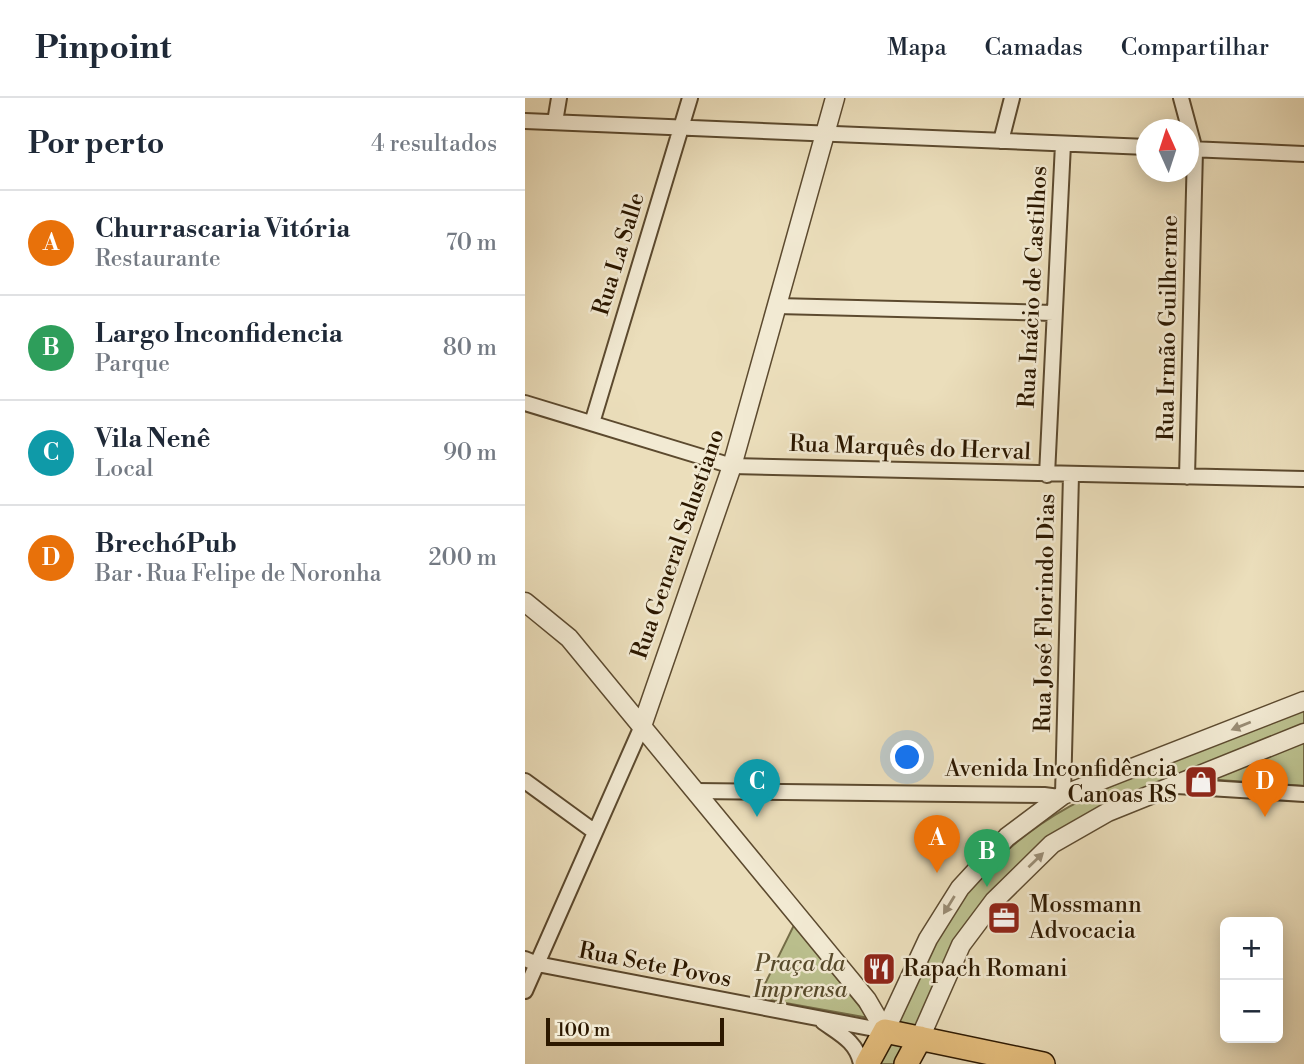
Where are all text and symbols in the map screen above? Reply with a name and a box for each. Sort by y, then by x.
text: Pinpoint [35,28,172,69]
text: Mapa [887,33,947,63]
text: Camadas [985,33,1083,63]
text: Compartilhar [1121,33,1269,63]
north arrow [1136,119,1199,182]
text: Por perto [28,125,164,163]
text: 4 resultados [371,130,497,158]
street label: Rua Inácio de Castilhos [1013,165,1053,409]
street label: Rua La Salle [587,189,651,319]
text: Churrascaria Vitória [95,213,350,245]
street label: Rua Irmão Guilherme [1152,215,1184,441]
text: A [43,229,59,257]
text: 70 m [446,229,497,257]
text: Restaurante [95,245,221,273]
text: Largo Inconfidencia [95,318,343,350]
text: B [42,334,60,362]
text: 80 m [443,334,497,362]
text: Parque [95,350,170,378]
text: Vila Nenê [95,423,210,455]
street label: Rua General Salustiano [625,425,731,663]
street label: Rua Marquês do Herval [788,430,1032,466]
text: C [43,439,59,467]
text: 90 m [443,439,497,467]
text: Local [95,455,153,483]
street label: Rua José Florindo Dias [1029,493,1061,733]
text: BrechóPub [95,528,237,560]
text: D [42,544,60,572]
text: 200 m [429,544,497,572]
text: Bar · Rua Felipe de Noronha [95,560,381,588]
one-way arrow [1230,721,1251,732]
your location [890,740,924,774]
place label: Avenida Inconfidência Canoas RS [944,755,1177,809]
pin: C [734,759,780,817]
pin: D [1242,759,1288,817]
shop icon: Avenida Inconfidência Canoas RS [1182,763,1220,801]
pin: A [914,815,960,873]
pin: B [964,829,1010,887]
one-way arrow [1027,852,1044,869]
place label: Mossmann Advocacia [1028,891,1142,945]
one-way arrow [943,895,956,915]
office icon: Mossmann Advocacia [985,899,1023,937]
map controls [1220,917,1283,1043]
button: + [1220,917,1283,980]
street label: Rua Sete Povos [576,936,734,994]
park label: Praça da Imprensa [752,950,847,1004]
restaurant icon: Rapach Romani [860,950,898,988]
place label: Rapach Romani [903,955,1068,983]
button: − [1220,980,1283,1043]
scale bar [546,1015,725,1047]
text: 100 m [557,1018,610,1042]

